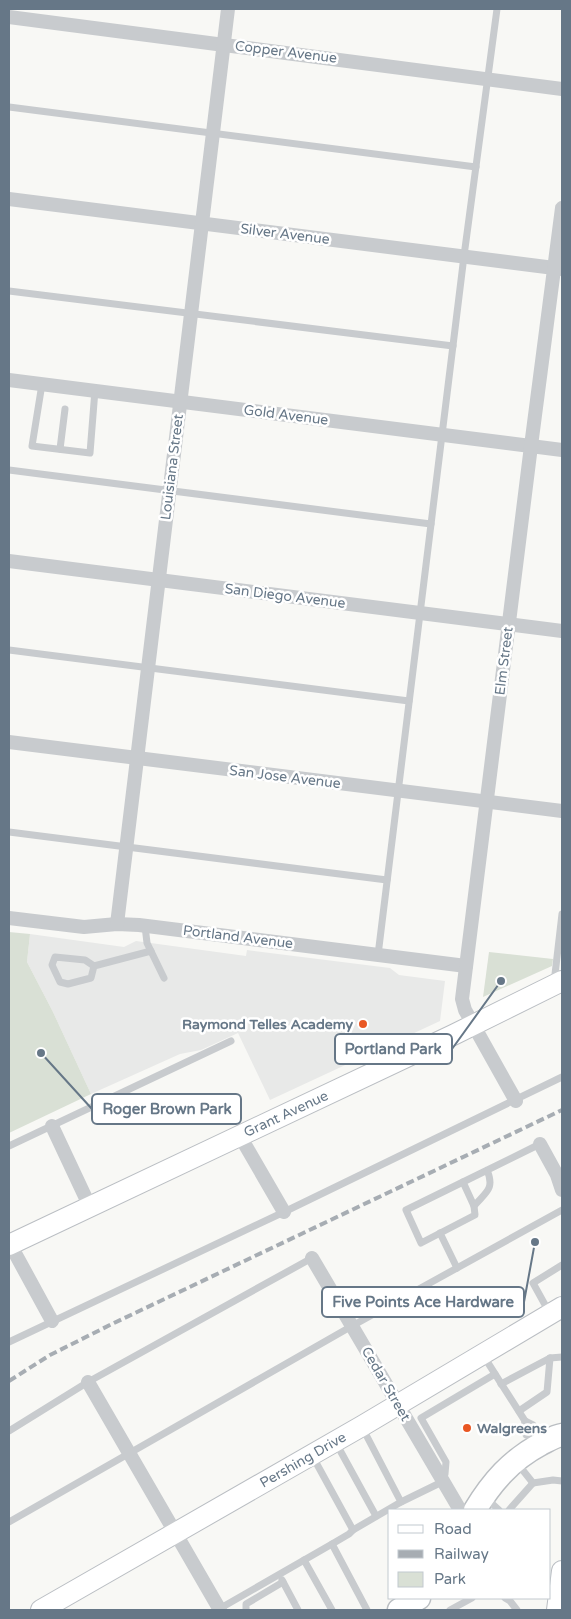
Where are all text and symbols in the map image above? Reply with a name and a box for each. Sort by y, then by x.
street label: Copper Avenue [234,37,338,67]
street label: Silver Avenue [239,220,331,248]
street label: Gold Avenue [243,401,329,429]
street label: Louisiana Street [157,412,187,521]
street label: San Diego Avenue [224,580,346,612]
street label: Elm Street [491,625,517,696]
street label: San Jose Avenue [228,762,342,792]
street label: Portland Avenue [182,922,294,952]
place label: Raymond Telles Academy [182,1016,353,1033]
marker: Raymond Telles Academy [357,1018,369,1030]
callout: Portland Park [335,1034,452,1064]
text: Portland Park [344,1040,442,1058]
street label: Grant Avenue [241,1087,331,1141]
callout: Roger Brown Park [92,1094,241,1124]
text: Roger Brown Park [102,1100,232,1119]
callout: Five Points Ace Hardware [322,1287,524,1317]
text: Five Points Ace Hardware [332,1293,514,1311]
street label: Cedar Street [358,1344,414,1425]
place label: Walgreens [477,1420,547,1437]
marker: Walgreens [461,1422,473,1434]
street label: Pershing Drive [257,1428,349,1492]
legend [388,1509,551,1599]
text: Road [434,1520,472,1538]
text: Railway [434,1545,489,1563]
text: Park [434,1570,466,1588]

